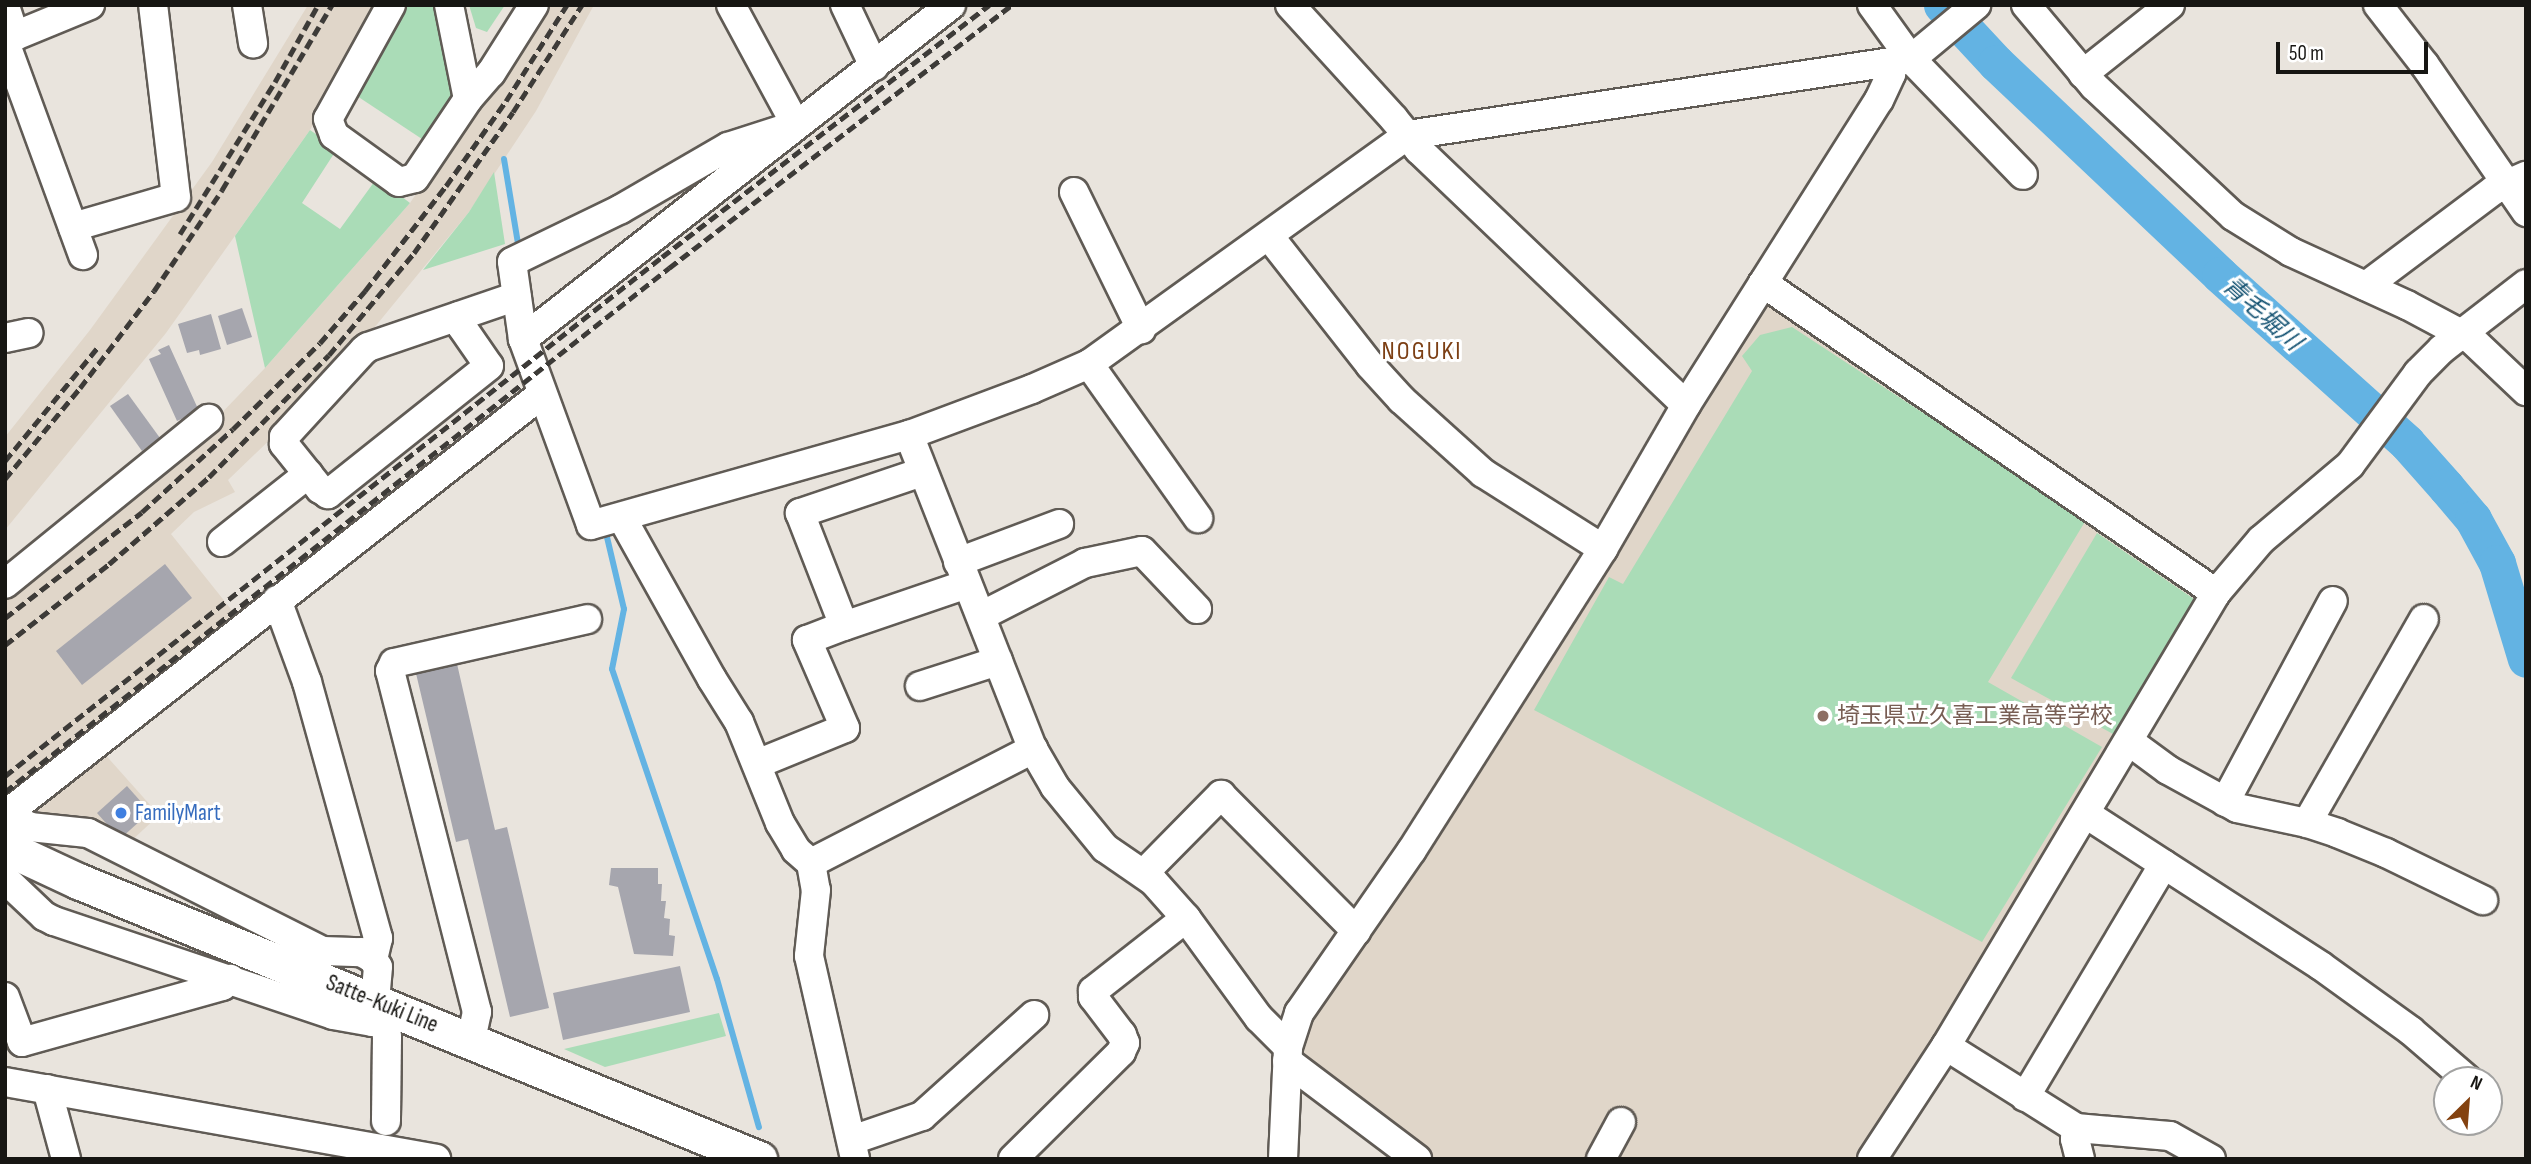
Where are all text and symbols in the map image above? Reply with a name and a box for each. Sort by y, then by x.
scale bar [2279,28,2431,72]
text: 50 m [2289,41,2324,66]
water label: 青毛堀川 [2217,271,2307,357]
district label: NOGUKI [1382,336,1462,368]
place label: 埼玉県立久喜工業高等学校 [1837,702,2113,730]
marker: 埼玉県立久喜工業高等学校 [1815,708,1831,724]
place label: FamilyMart [135,799,221,827]
marker: FamilyMart [113,805,129,821]
street label: Satte-Kuki Line [322,969,442,1039]
north arrow [2433,1066,2503,1136]
text: N [2467,1071,2486,1096]

